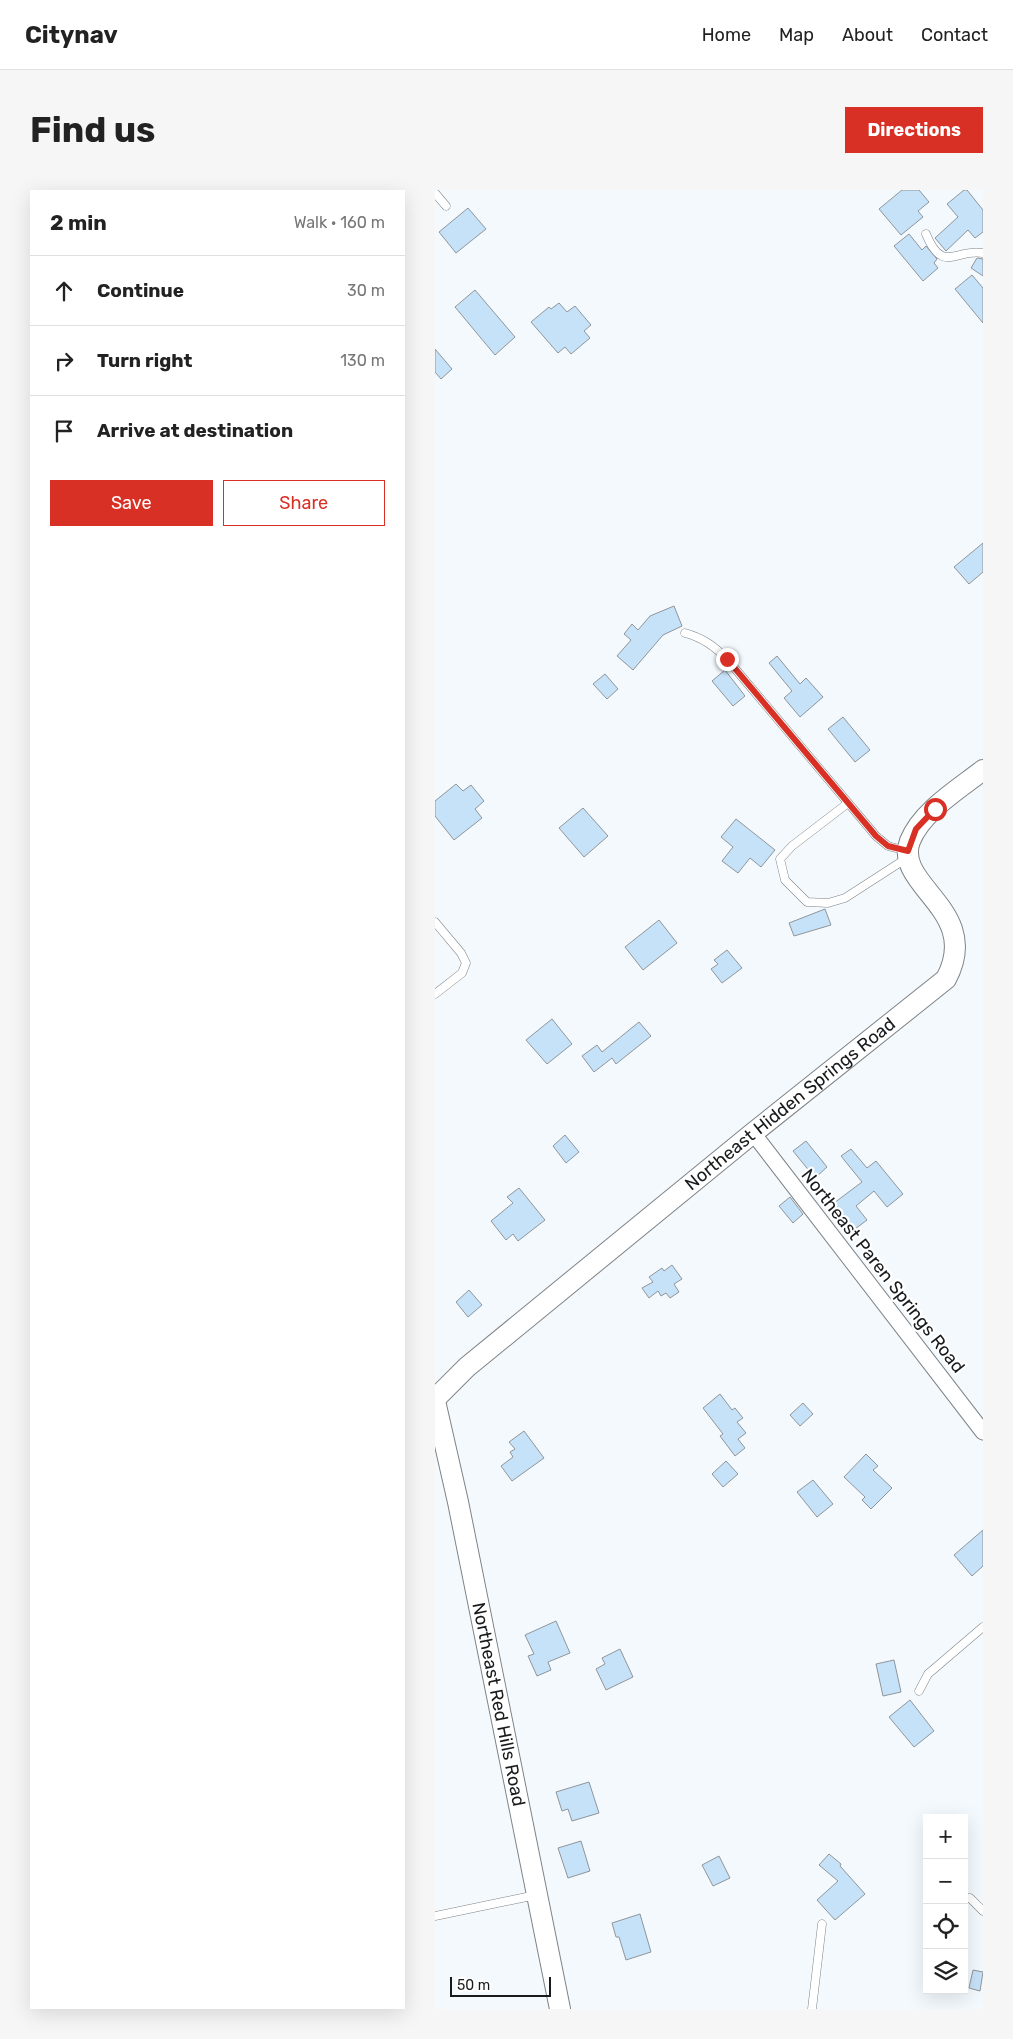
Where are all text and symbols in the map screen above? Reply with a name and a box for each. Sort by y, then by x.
text: Citynav [25,21,118,49]
text: Home [702,24,751,46]
text: Map [779,24,814,46]
text: About [842,24,893,46]
text: Contact [921,24,988,46]
button: Directions [845,107,983,153]
text: Find us [30,109,155,151]
text: 2 min [50,210,107,235]
text: Walk · 160 m [294,213,385,232]
icon: ahead [50,277,78,305]
text: Continue [97,279,184,302]
text: 30 m [347,281,385,300]
icon: right [50,347,78,375]
text: Turn right [97,349,192,372]
text: 130 m [340,351,385,370]
icon: arrive [50,417,78,445]
text: Arrive at destination [97,419,293,442]
button: Save [50,480,213,526]
button: Share [223,480,385,526]
route end [716,648,739,671]
route start [924,798,947,821]
street label: Northeast Hidden Springs Road [681,1013,900,1195]
street label: Northeast Paren Springs Road [797,1165,969,1377]
street label: Northeast Red Hills Road [467,1600,530,1808]
map controls [923,1814,968,1994]
button: + [923,1814,968,1859]
button: − [923,1859,968,1904]
button: locate [923,1904,968,1949]
button: layers [923,1949,968,1994]
scale bar [450,1974,551,1997]
text: 50 m [457,1977,490,1994]

